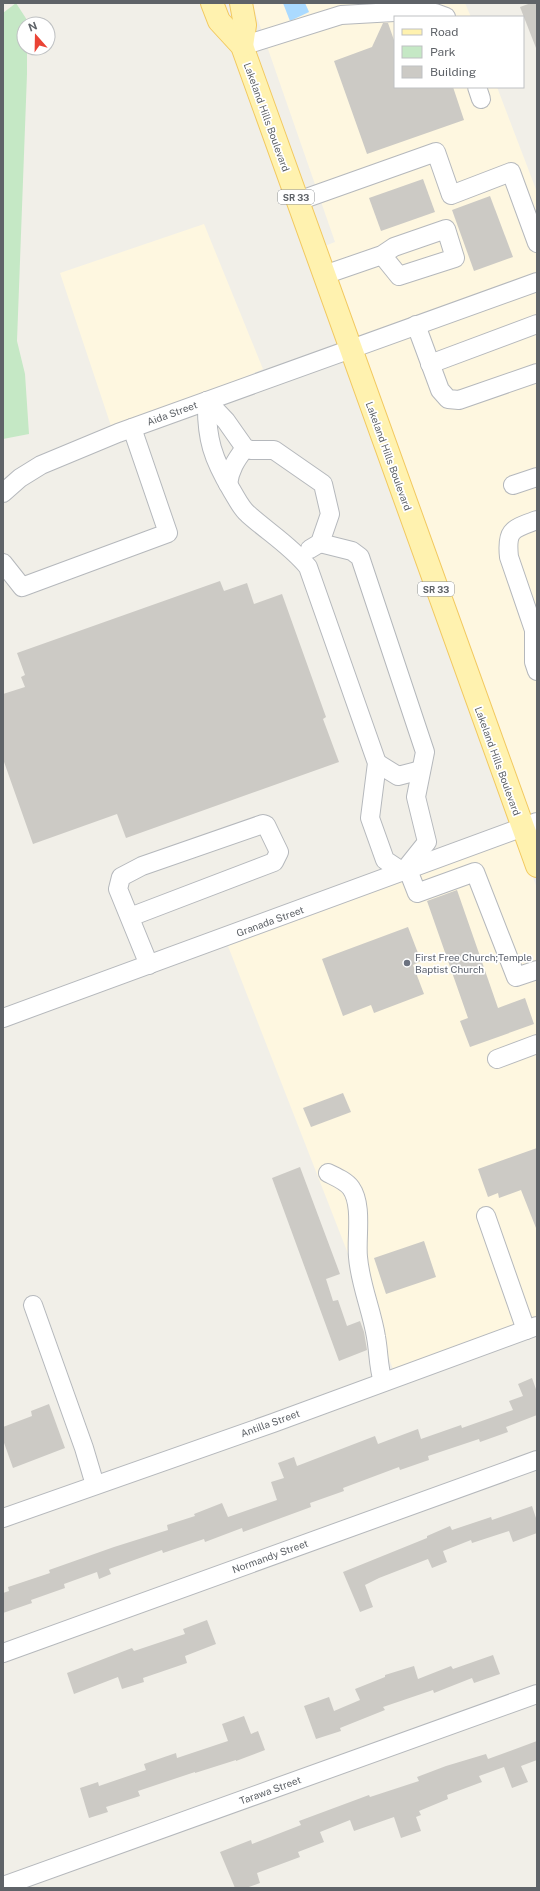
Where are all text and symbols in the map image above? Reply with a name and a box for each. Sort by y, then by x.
north arrow [16,16,56,56]
legend [394,16,524,88]
text: N [26,19,39,34]
text: Road [430,25,458,39]
text: Park [430,45,456,59]
street label: Lakeland Hills Boulevard [242,61,292,173]
text: Building [430,65,476,79]
road number: SR 33 [278,190,314,204]
street label: Aida Street [145,398,199,428]
street label: Lakeland Hills Boulevard [364,400,414,512]
road number: SR 33 [418,582,454,596]
street label: Lakeland Hills Boulevard [473,705,523,817]
street label: Granada Street [235,903,306,939]
place label: First Free Church;Temple Baptist Church [415,951,532,975]
marker: First Free Church;Temple Baptist Church [402,958,412,968]
street label: Antilla Street [239,1407,301,1439]
street label: Normandy Street [230,1537,310,1575]
street label: Tarawa Street [237,1773,303,1807]

